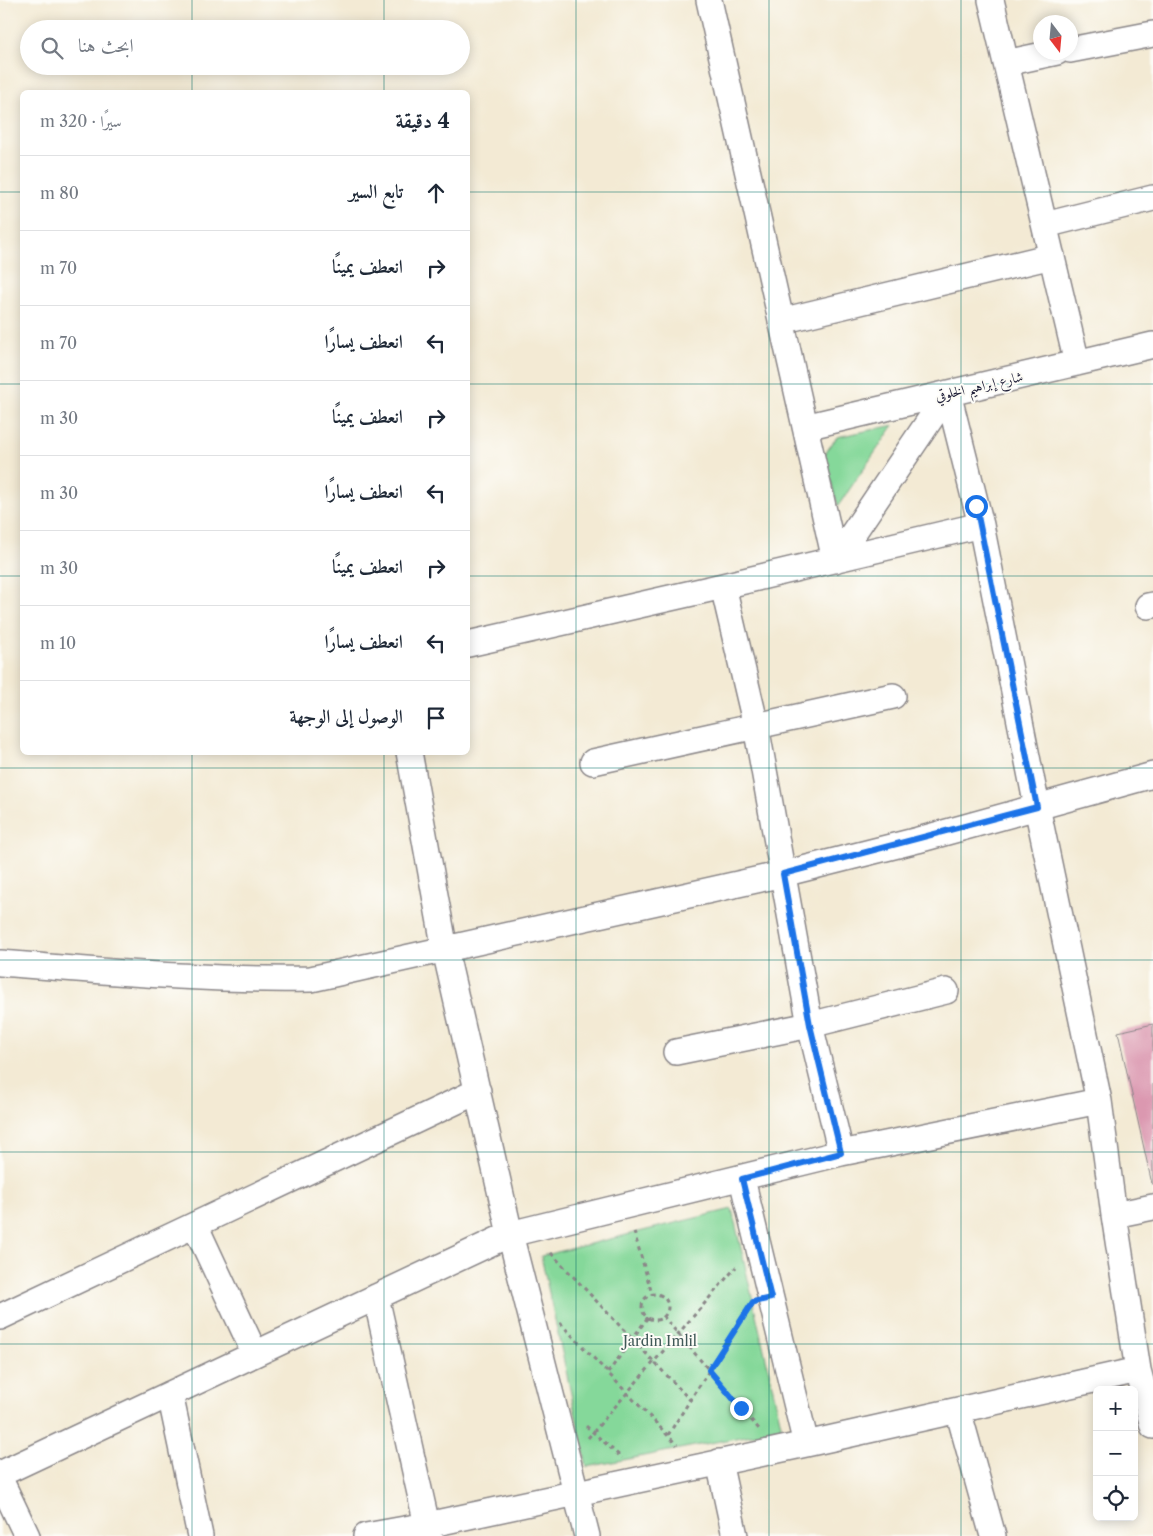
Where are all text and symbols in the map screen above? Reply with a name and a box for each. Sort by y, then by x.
north arrow [1033,15,1078,60]
search box [20,20,470,75]
icon: search [38,34,66,62]
text: ابحث هنا [78,34,134,57]
text: 4 دقيقة [396,108,450,133]
text: سيرًا · 320 m [40,111,122,131]
icon: ahead [422,179,450,207]
text: تابع السير [349,180,403,203]
text: 80 m [40,183,79,203]
icon: right [422,254,450,282]
text: انعطف يمينًا [332,255,403,278]
text: 70 m [40,258,77,278]
icon: left [422,329,450,357]
text: انعطف يسارًا [324,330,403,353]
text: 70 m [40,333,77,353]
street label: شارع إبراهيم الخلوقي [933,367,1026,410]
icon: right [422,404,450,432]
text: انعطف يمينًا [332,405,403,428]
text: 30 m [40,408,78,428]
icon: left [422,479,450,507]
text: انعطف يسارًا [324,480,403,503]
text: 30 m [40,483,78,503]
route start [965,495,988,518]
icon: right [422,554,450,582]
text: انعطف يمينًا [332,555,403,578]
text: 30 m [40,558,78,578]
icon: left [422,629,450,657]
text: انعطف يسارًا [324,630,403,653]
text: 10 m [40,633,76,653]
icon: arrive [422,704,450,732]
text: الوصول إلى الوجهة [289,705,403,728]
park label: Jardin Imlil [621,1332,697,1350]
map controls [1093,1386,1138,1521]
button: + [1093,1386,1138,1431]
route end [730,1397,753,1420]
button: − [1093,1431,1138,1476]
button: locate [1093,1476,1138,1521]

